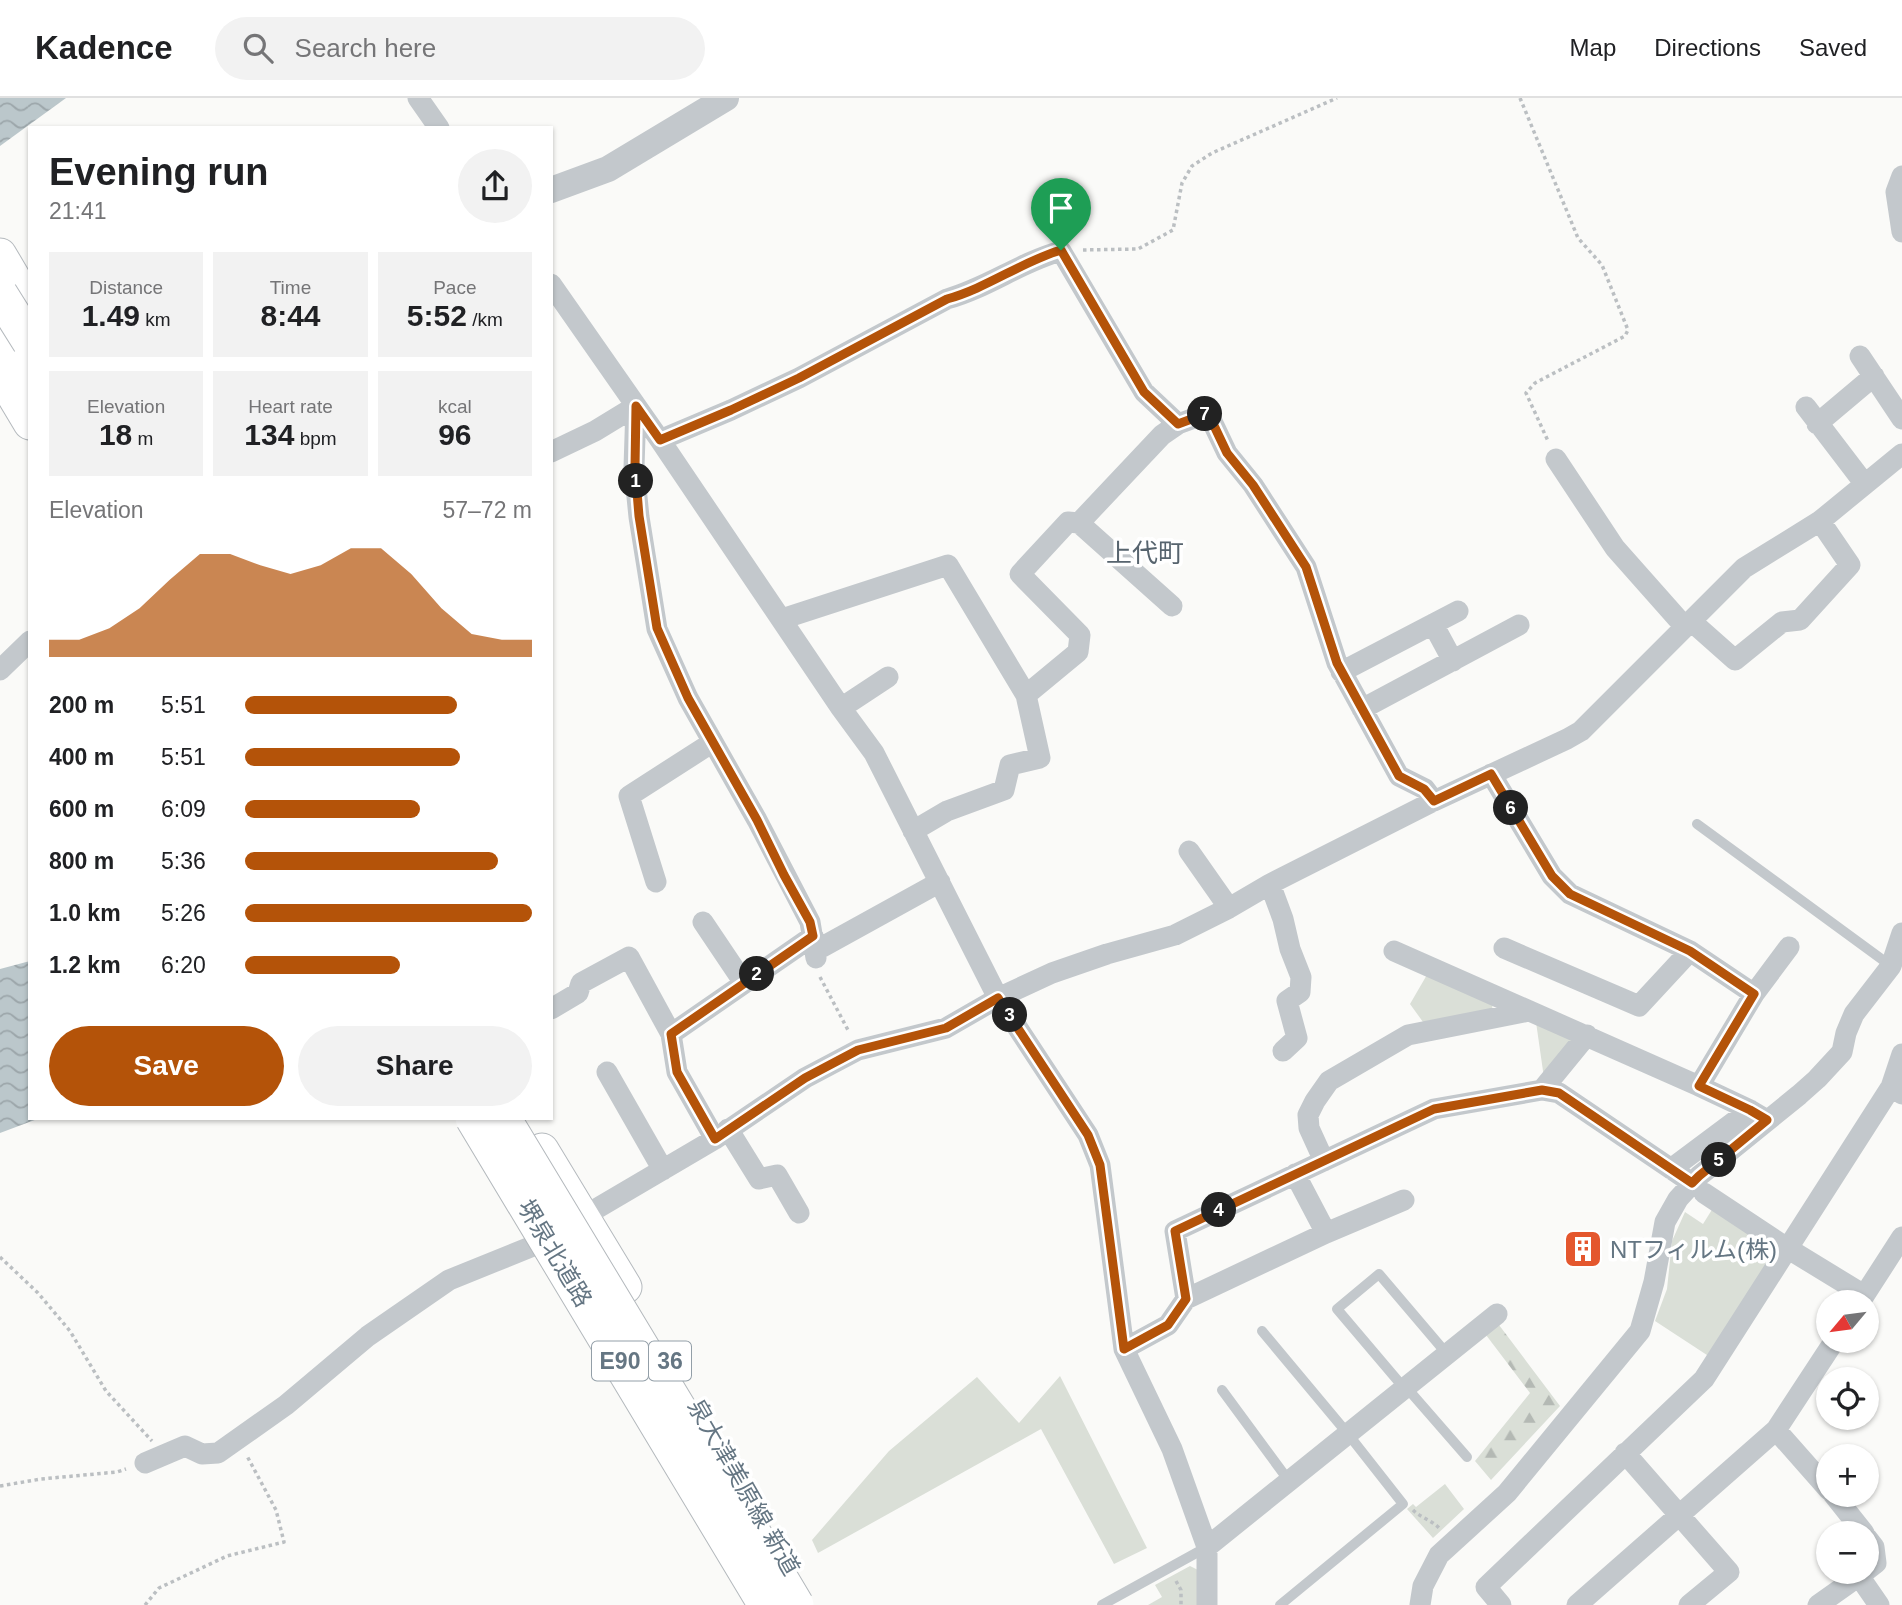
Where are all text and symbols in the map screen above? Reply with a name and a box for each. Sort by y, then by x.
search box [215,17,705,80]
text: Kadence [35,29,173,66]
icon: search [239,29,277,67]
text: Search here [295,33,436,63]
text: Map [1570,34,1616,61]
text: Directions [1654,34,1761,61]
text: Saved [1799,34,1867,61]
button: share [458,149,532,223]
text: Evening run [49,151,269,193]
pin [1031,178,1091,250]
icon: arrive [1042,189,1080,227]
text: 21:41 [49,198,107,224]
text: Distance [89,277,163,298]
text: Time [270,277,311,298]
text: Pace [433,277,476,298]
text: 1.49 [82,299,140,332]
text: 8:44 [260,299,321,332]
text: 5:52 [407,299,467,332]
text: km [140,309,171,330]
text: /km [467,309,503,330]
text: Elevation [87,396,165,417]
text: Heart rate [248,396,333,417]
text: kcal [438,396,472,417]
pin: 7 [1188,396,1222,432]
text: 7 [1199,403,1210,424]
text: 18 [99,418,132,451]
text: 134 [244,418,294,451]
text: 96 [438,418,472,451]
text: m [132,428,153,449]
text: bpm [294,428,337,449]
pin: 1 [618,464,654,498]
text: 1 [630,470,641,491]
text: Elevation [49,497,144,523]
text: 57–72 m [442,497,532,523]
district label: 上代町 [1106,538,1184,568]
text: 200 m [49,692,114,718]
text: 5:51 [161,692,206,718]
text: 400 m [49,744,114,770]
text: 5:51 [161,744,206,770]
pin: 6 [1494,790,1528,826]
text: 600 m [49,796,114,822]
text: 6:09 [161,796,206,822]
text: 6 [1505,797,1516,818]
text: 800 m [49,848,114,874]
text: 5:36 [161,848,206,874]
text: 1.0 km [49,900,121,926]
text: 5:26 [161,900,206,926]
text: 1.2 km [49,952,121,978]
text: 6:20 [161,952,206,978]
pin: 2 [740,956,774,992]
text: 2 [751,963,762,984]
pin: 3 [992,998,1028,1032]
text: 3 [1004,1004,1015,1025]
button: Save [49,1026,284,1106]
button: Share [298,1026,532,1106]
pin: 5 [1702,1142,1736,1178]
text: 5 [1713,1149,1724,1170]
pin: 4 [1202,1192,1236,1228]
street label: 堺泉北道路 [513,1195,597,1311]
text: 4 [1213,1199,1224,1220]
building icon: NTフィルム(株) [1562,1228,1604,1270]
place label: NTフィルム(株) [1610,1236,1777,1263]
north arrow [1816,1290,1880,1353]
map controls [1816,1290,1879,1584]
road number: E90 [592,1342,648,1380]
road number: 36 [649,1342,691,1380]
button: locate [1816,1367,1879,1430]
street label: 泉大津美原線 新道 [683,1394,805,1580]
button: + [1816,1444,1879,1507]
button: − [1816,1521,1879,1584]

